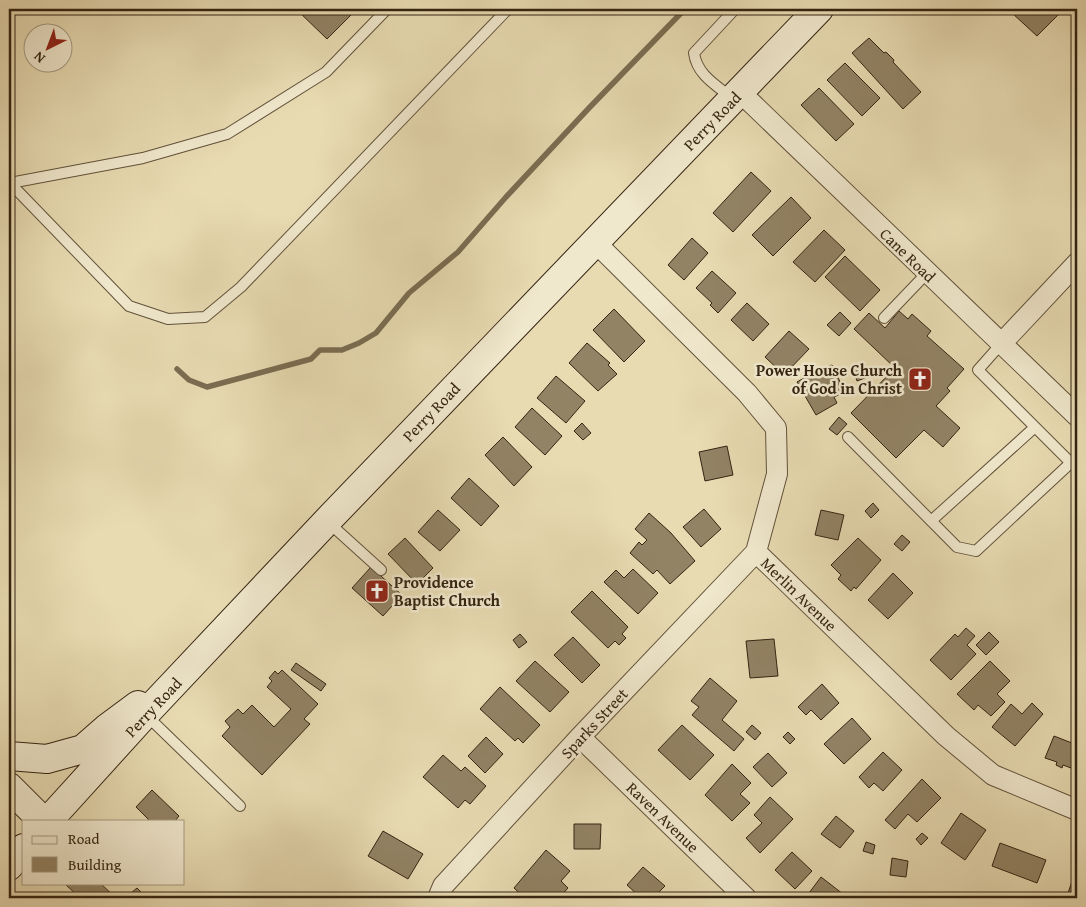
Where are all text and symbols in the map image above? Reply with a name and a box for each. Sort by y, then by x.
north arrow [22,22,72,72]
text: N [29,47,49,68]
street label: Perry Road [678,86,747,156]
street label: Cane Road [875,222,942,288]
place label: Power House Church of God in Christ [756,358,903,400]
church icon: Power House Church of God in Christ [907,366,933,392]
street label: Perry Road [397,377,466,447]
street label: Merlin Avenue [755,551,843,637]
place label: Providence Baptist Church [394,570,501,612]
church icon: Providence Baptist Church [364,578,390,604]
street label: Perry Road [119,671,187,742]
street label: Sparks Street [555,682,633,764]
street label: Raven Avenue [621,776,705,858]
legend [22,820,185,884]
text: Road [68,828,99,849]
text: Building [68,854,122,875]

